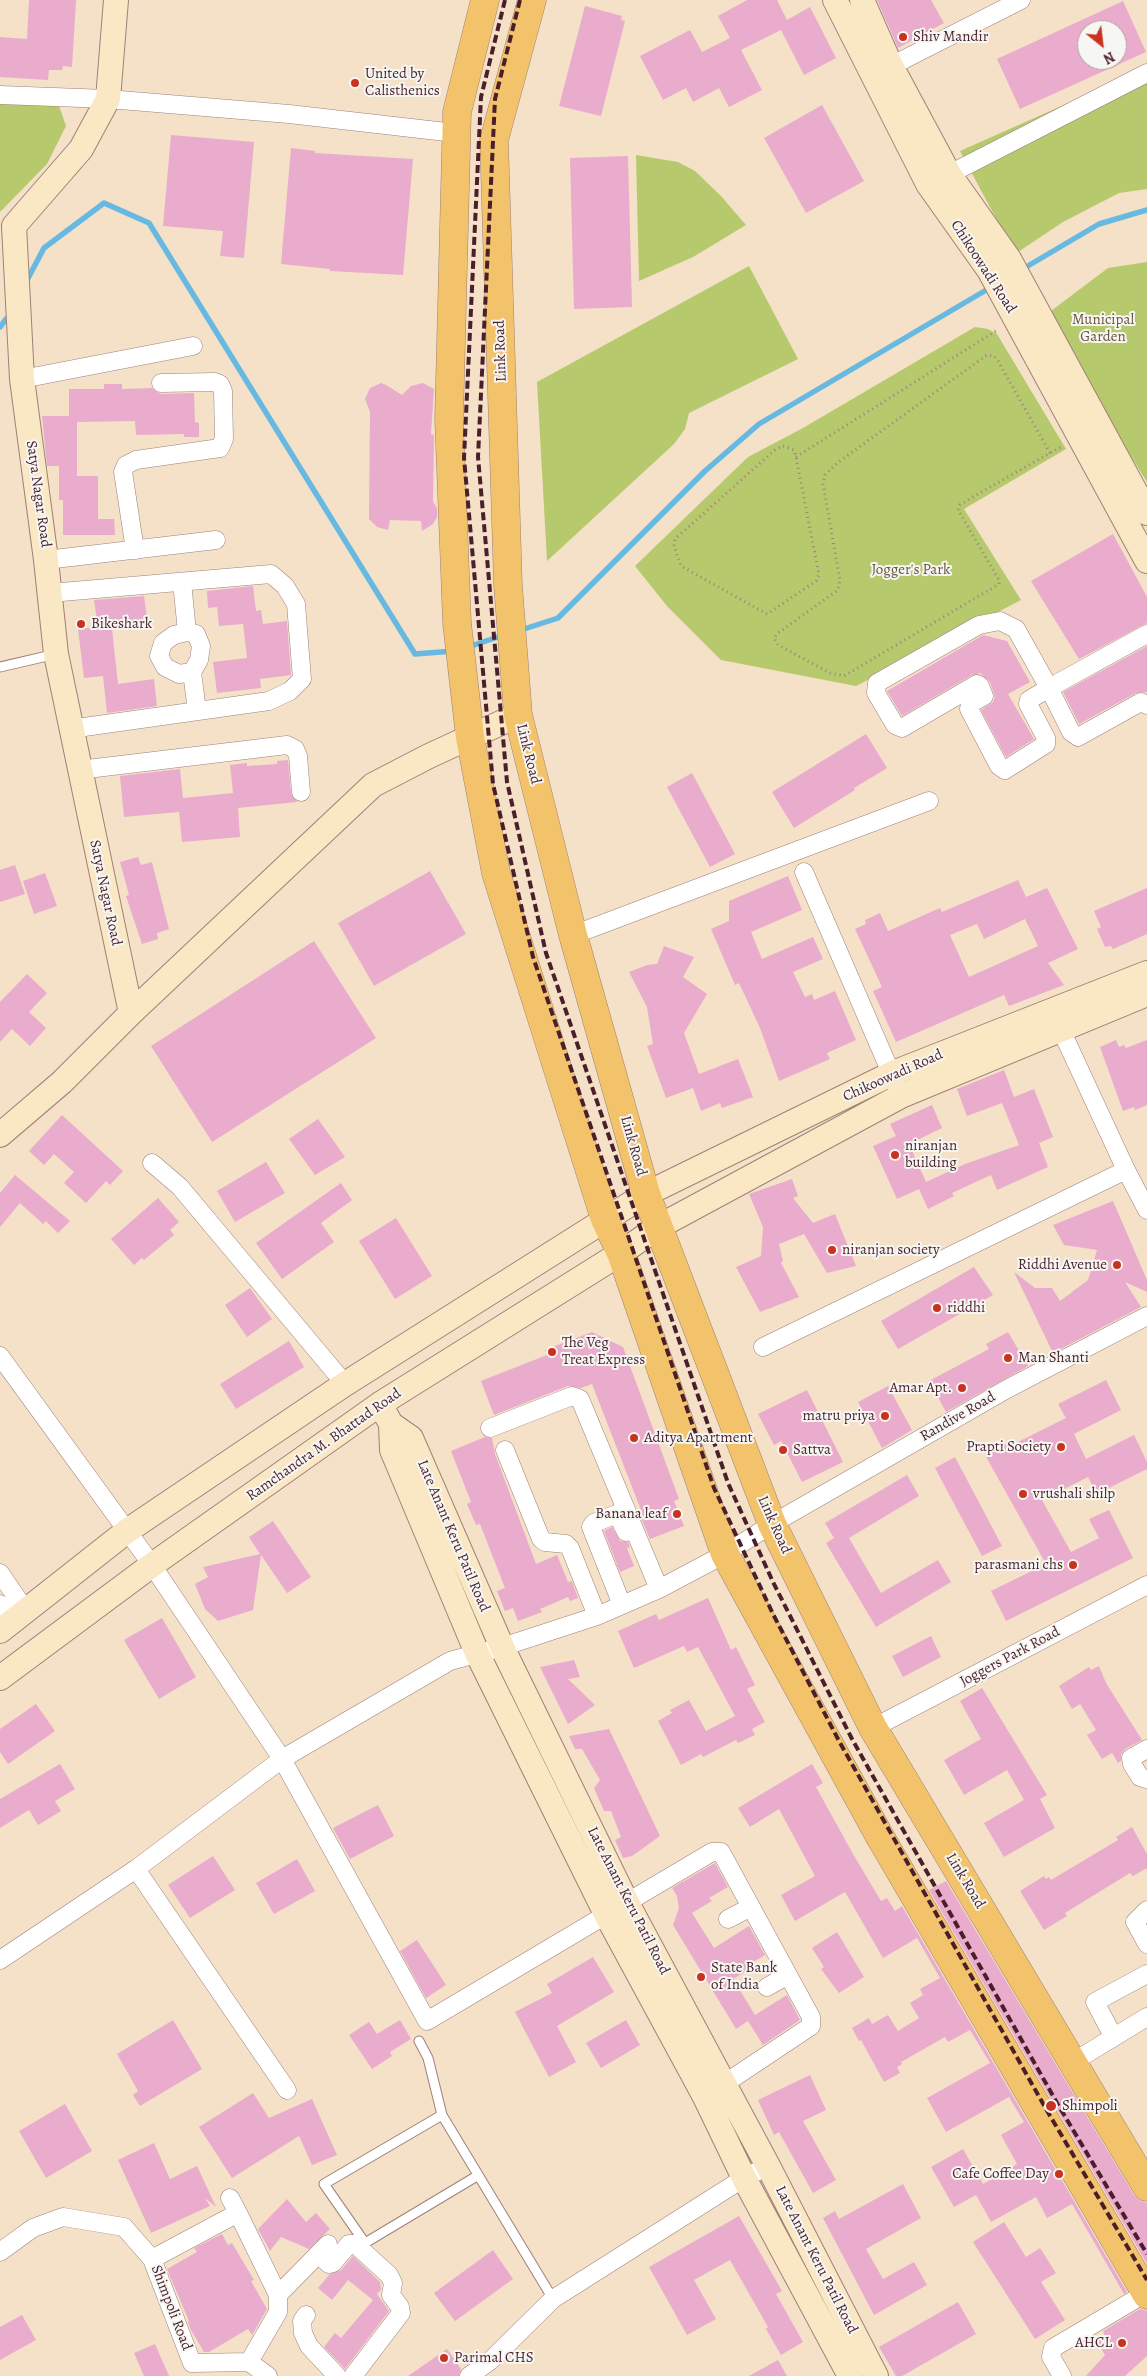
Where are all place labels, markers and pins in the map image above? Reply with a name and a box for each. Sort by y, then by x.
place label: Shiv Mandir [913,28,988,46]
marker: Shiv Mandir [897,31,909,43]
place label: United by Calisthenics [365,65,440,100]
marker: United by Calisthenics [349,77,361,89]
place label: Bikeshark [91,615,152,633]
marker: Bikeshark [75,618,87,630]
place label: niranjan building [905,1137,957,1172]
marker: niranjan building [889,1149,901,1161]
place label: niranjan society [842,1241,940,1259]
marker: niranjan society [826,1244,838,1256]
place label: Riddhi Avenue [1018,1256,1107,1274]
marker: Riddhi Avenue [1111,1259,1123,1271]
place label: riddhi [947,1299,985,1317]
marker: riddhi [931,1302,943,1314]
place label: The Veg Treat Express [562,1334,645,1369]
marker: The Veg Treat Express [546,1346,558,1358]
place label: Man Shanti [1018,1349,1089,1367]
marker: Man Shanti [1002,1352,1014,1364]
place label: Amar Apt. [889,1379,952,1397]
marker: Amar Apt. [956,1382,968,1394]
place label: matru priya [802,1407,875,1425]
marker: matru priya [879,1410,891,1422]
place label: Aditya Apartment [644,1429,753,1447]
marker: Aditya Apartment [628,1432,640,1444]
place label: Prapti Society [966,1438,1051,1456]
place label: Sattva [793,1441,831,1459]
marker: Prapti Society [1055,1441,1067,1453]
marker: Sattva [777,1444,789,1456]
place label: vrushali shilp [1033,1485,1115,1503]
marker: vrushali shilp [1017,1488,1029,1500]
place label: Banana leaf [595,1505,667,1523]
marker: Banana leaf [671,1508,683,1520]
place label: parasmani chs [974,1556,1063,1574]
marker: parasmani chs [1067,1559,1079,1571]
place label: State Bank of India [711,1959,777,1994]
marker: State Bank of India [695,1971,707,1983]
place label: Shimpoli [1062,2097,1118,2115]
marker: Shimpoli [1044,2099,1058,2113]
place label: Cafe Coffee Day [952,2165,1049,2183]
marker: Cafe Coffee Day [1053,2168,1065,2180]
place label: AHCL [1075,2334,1112,2352]
marker: AHCL [1116,2337,1128,2349]
place label: Parimal CHS [454,2349,534,2367]
marker: Parimal CHS [438,2352,450,2364]

